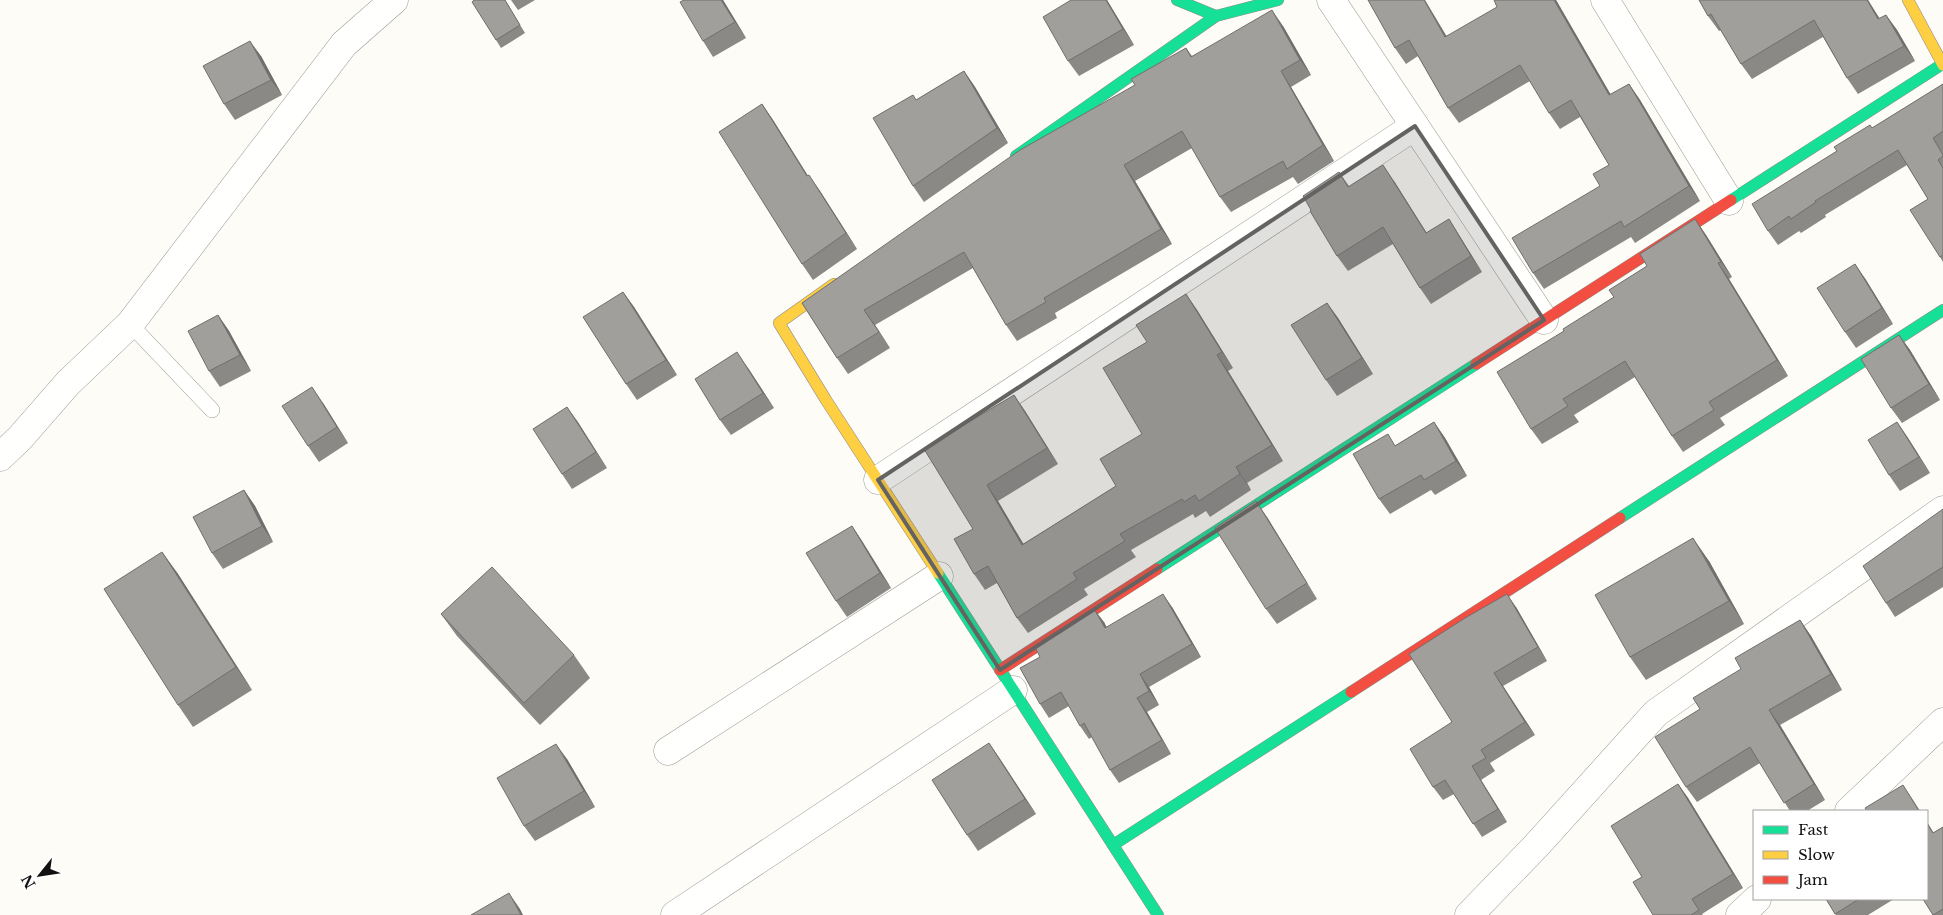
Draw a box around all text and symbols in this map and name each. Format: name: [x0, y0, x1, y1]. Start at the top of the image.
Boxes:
legend: [1753, 810, 1928, 900]
text: Fast: [1798, 820, 1829, 839]
text: Slow: [1798, 845, 1835, 864]
north arrow: [15, 850, 65, 900]
text: Jam: [1796, 870, 1828, 889]
text: N: [18, 871, 40, 892]

